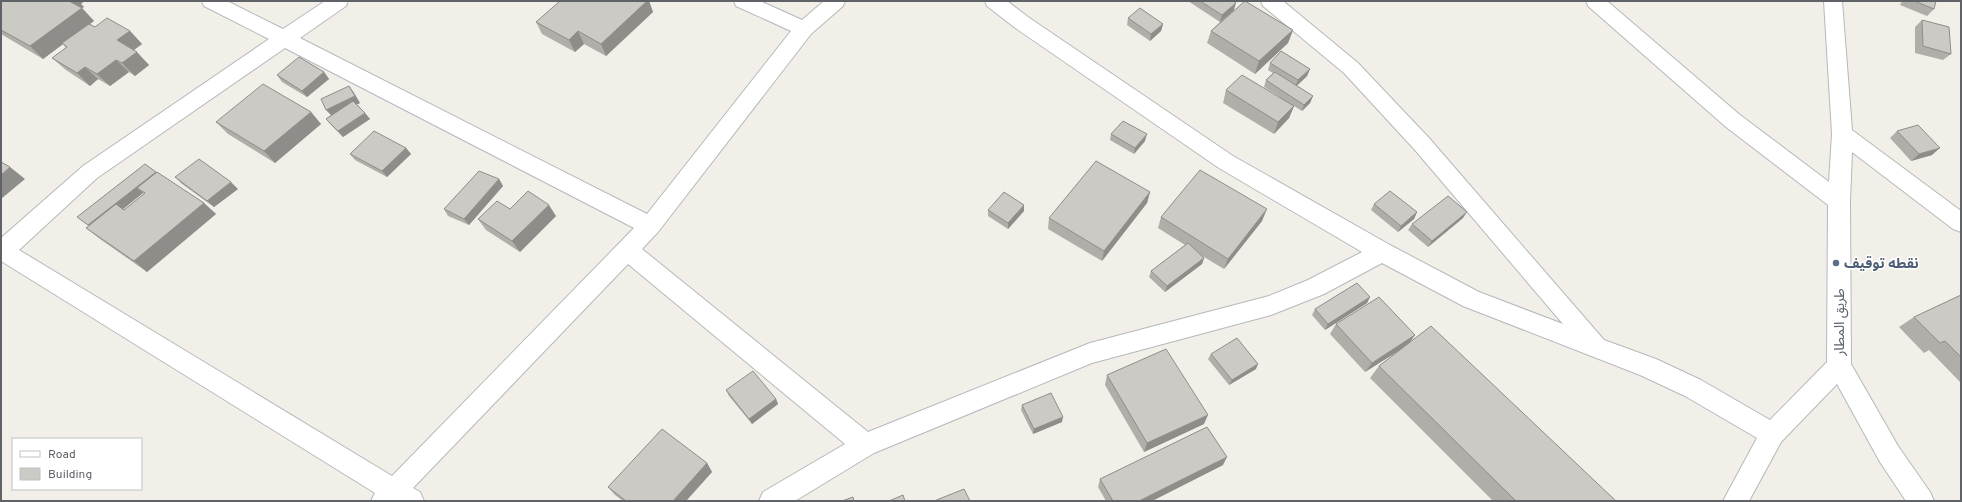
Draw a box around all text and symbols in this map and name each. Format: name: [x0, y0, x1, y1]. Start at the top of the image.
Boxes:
place label: نقطه توقيف: [1844, 256, 1919, 273]
marker: نقطه توقيف: [1831, 258, 1841, 268]
street label: طريق المطار: [1832, 288, 1849, 357]
legend: [12, 438, 142, 490]
text: Road: [48, 447, 76, 463]
text: Building: [48, 467, 92, 483]

